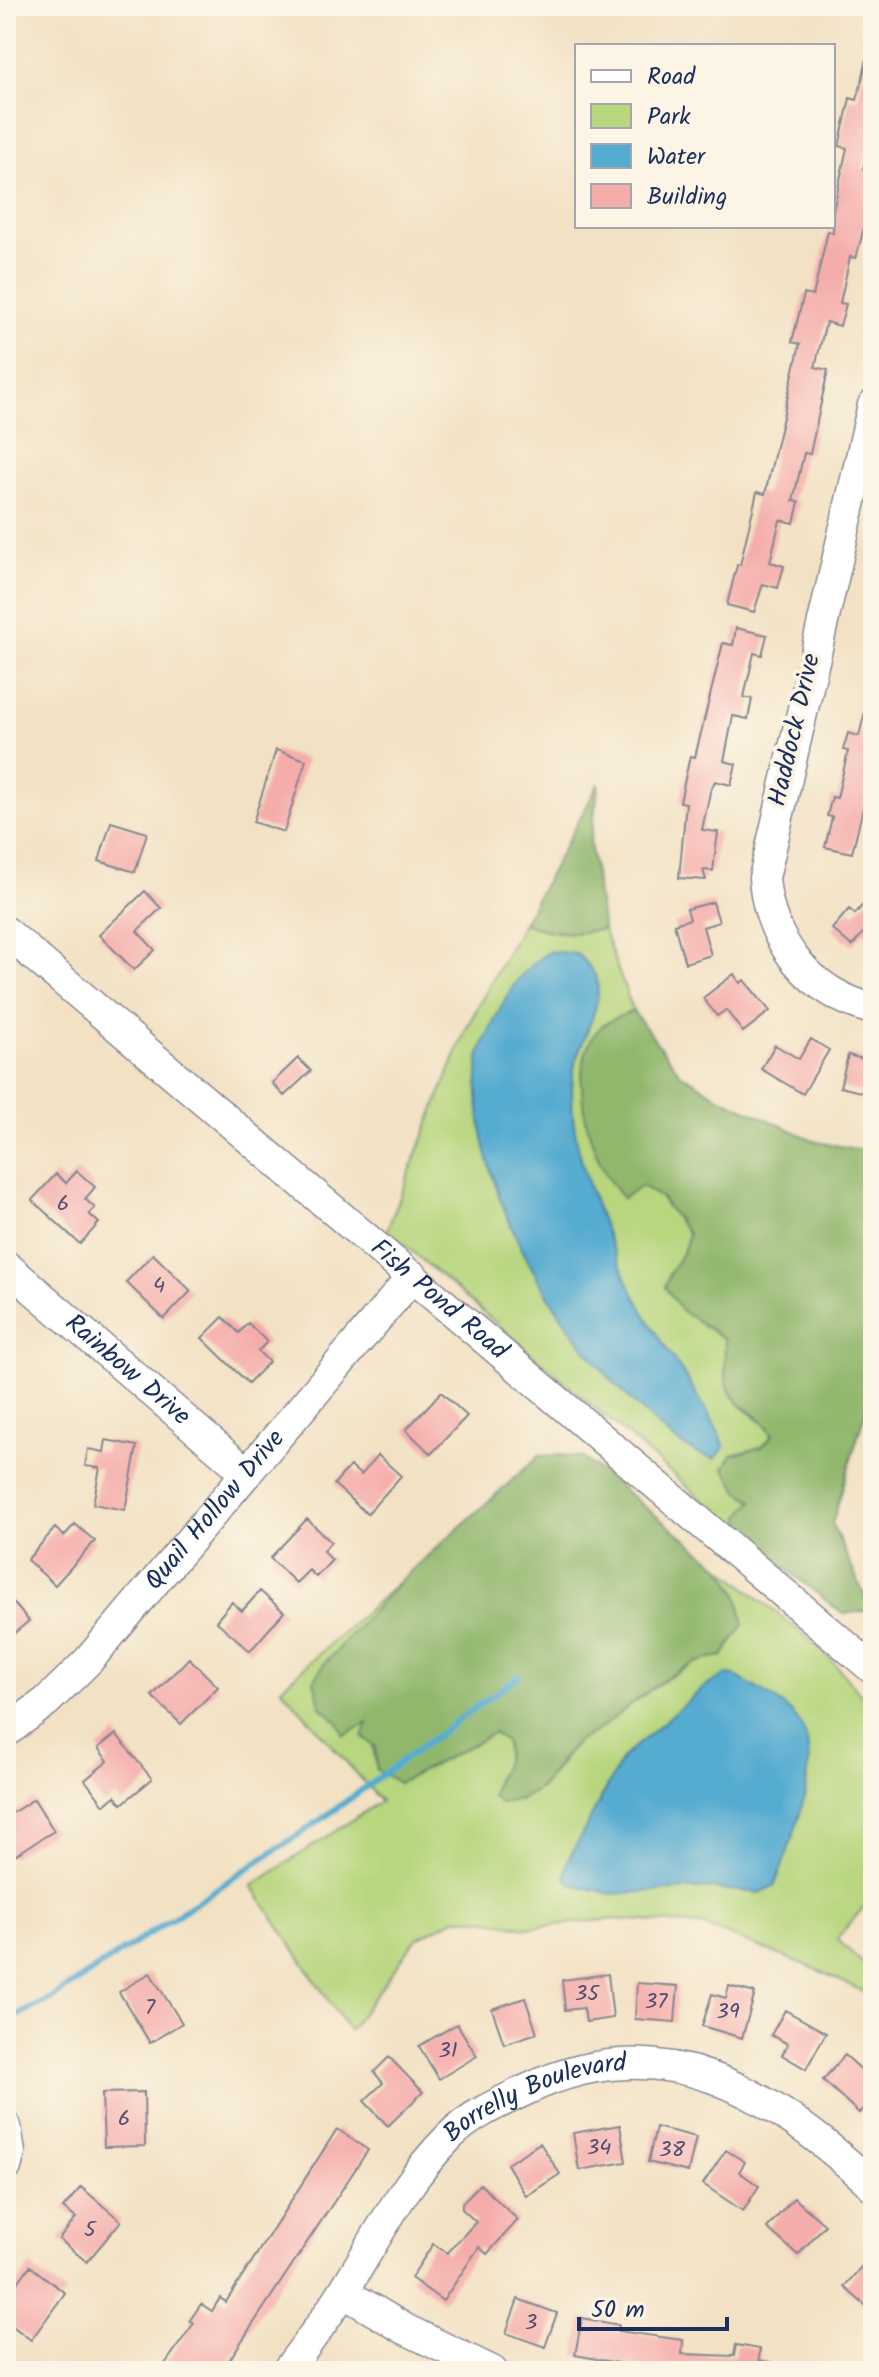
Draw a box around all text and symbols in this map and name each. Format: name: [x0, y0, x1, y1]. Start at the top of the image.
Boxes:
legend: [575, 44, 835, 228]
text: Road: [647, 58, 696, 97]
text: Park: [647, 98, 691, 137]
text: Water: [647, 138, 707, 177]
text: Building: [647, 178, 727, 217]
street label: Haddock Drive: [757, 649, 833, 811]
house number: 6: [57, 1187, 69, 1222]
street label: Fish Pond Road: [360, 1229, 518, 1372]
house number: 4: [153, 1269, 165, 1304]
street label: Rainbow Drive: [55, 1304, 200, 1437]
street label: Quail Hollow Drive: [135, 1420, 296, 1600]
house number: 35: [575, 1977, 600, 2012]
house number: 37: [645, 1985, 668, 2020]
house number: 7: [145, 1991, 156, 2026]
house number: 39: [716, 1995, 740, 2030]
house number: 31: [438, 2034, 458, 2069]
street label: Borrelly Boulevard: [434, 2042, 629, 2153]
house number: 6: [118, 2102, 130, 2137]
house number: 34: [587, 2131, 611, 2166]
house number: 38: [659, 2133, 686, 2168]
house number: 5: [84, 2213, 97, 2248]
scale bar: [579, 2281, 727, 2331]
text: 50 m: [591, 2291, 645, 2330]
house number: 3: [525, 2306, 537, 2341]

